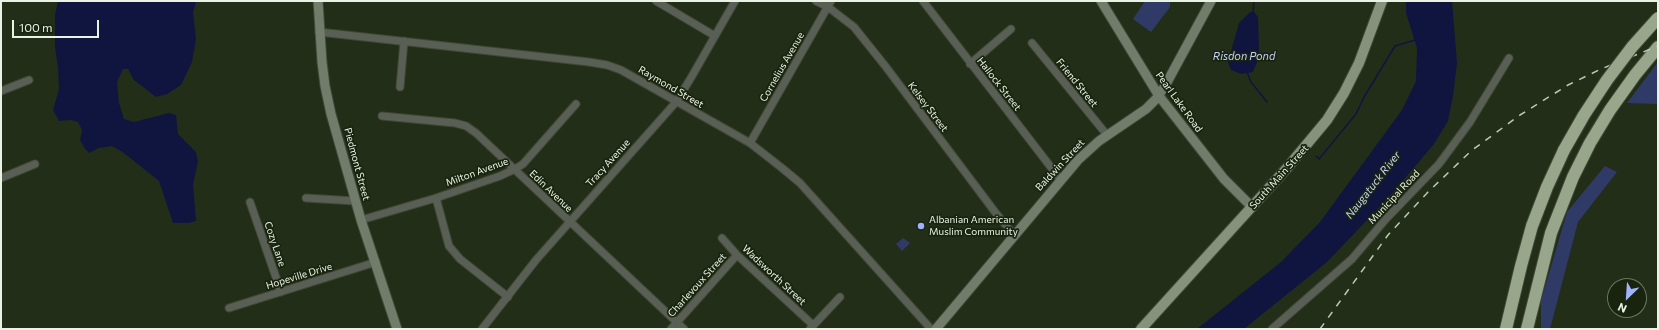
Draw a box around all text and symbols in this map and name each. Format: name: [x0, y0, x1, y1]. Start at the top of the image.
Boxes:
scale bar: [14, 12, 101, 38]
text: 100 m: [19, 20, 53, 34]
street label: Cornelius Avenue: [757, 30, 807, 104]
water label: Risdon Pond: [1213, 49, 1275, 63]
street label: Hallock Street: [974, 55, 1024, 113]
street label: Friend Street: [1054, 56, 1100, 110]
street label: Raymond Street: [636, 63, 706, 111]
street label: Pearl Lake Road: [1153, 69, 1205, 135]
street label: Kelsey Street: [905, 80, 951, 134]
street label: Piedmont Street: [342, 126, 372, 202]
street label: Tracy Avenue: [583, 137, 633, 189]
street label: Baldwin Street: [1033, 137, 1087, 193]
street label: South Main Street: [1247, 142, 1311, 212]
water label: Naugatuck River: [1343, 149, 1403, 221]
street label: Milton Avenue: [444, 155, 510, 189]
street label: Edin Avenue: [527, 167, 575, 215]
street label: Municipal Road: [1366, 167, 1422, 227]
place label: Albanian American Muslim Community: [929, 214, 1018, 238]
street label: Cozy Lane: [262, 220, 288, 268]
marker: Albanian American Muslim Community: [916, 221, 926, 231]
street label: Wadsworth Street: [740, 242, 808, 308]
street label: Charlevoux Street: [665, 251, 729, 319]
street label: Hopeville Drive: [264, 260, 334, 292]
north arrow: [1607, 278, 1647, 318]
text: N: [1616, 301, 1629, 316]

